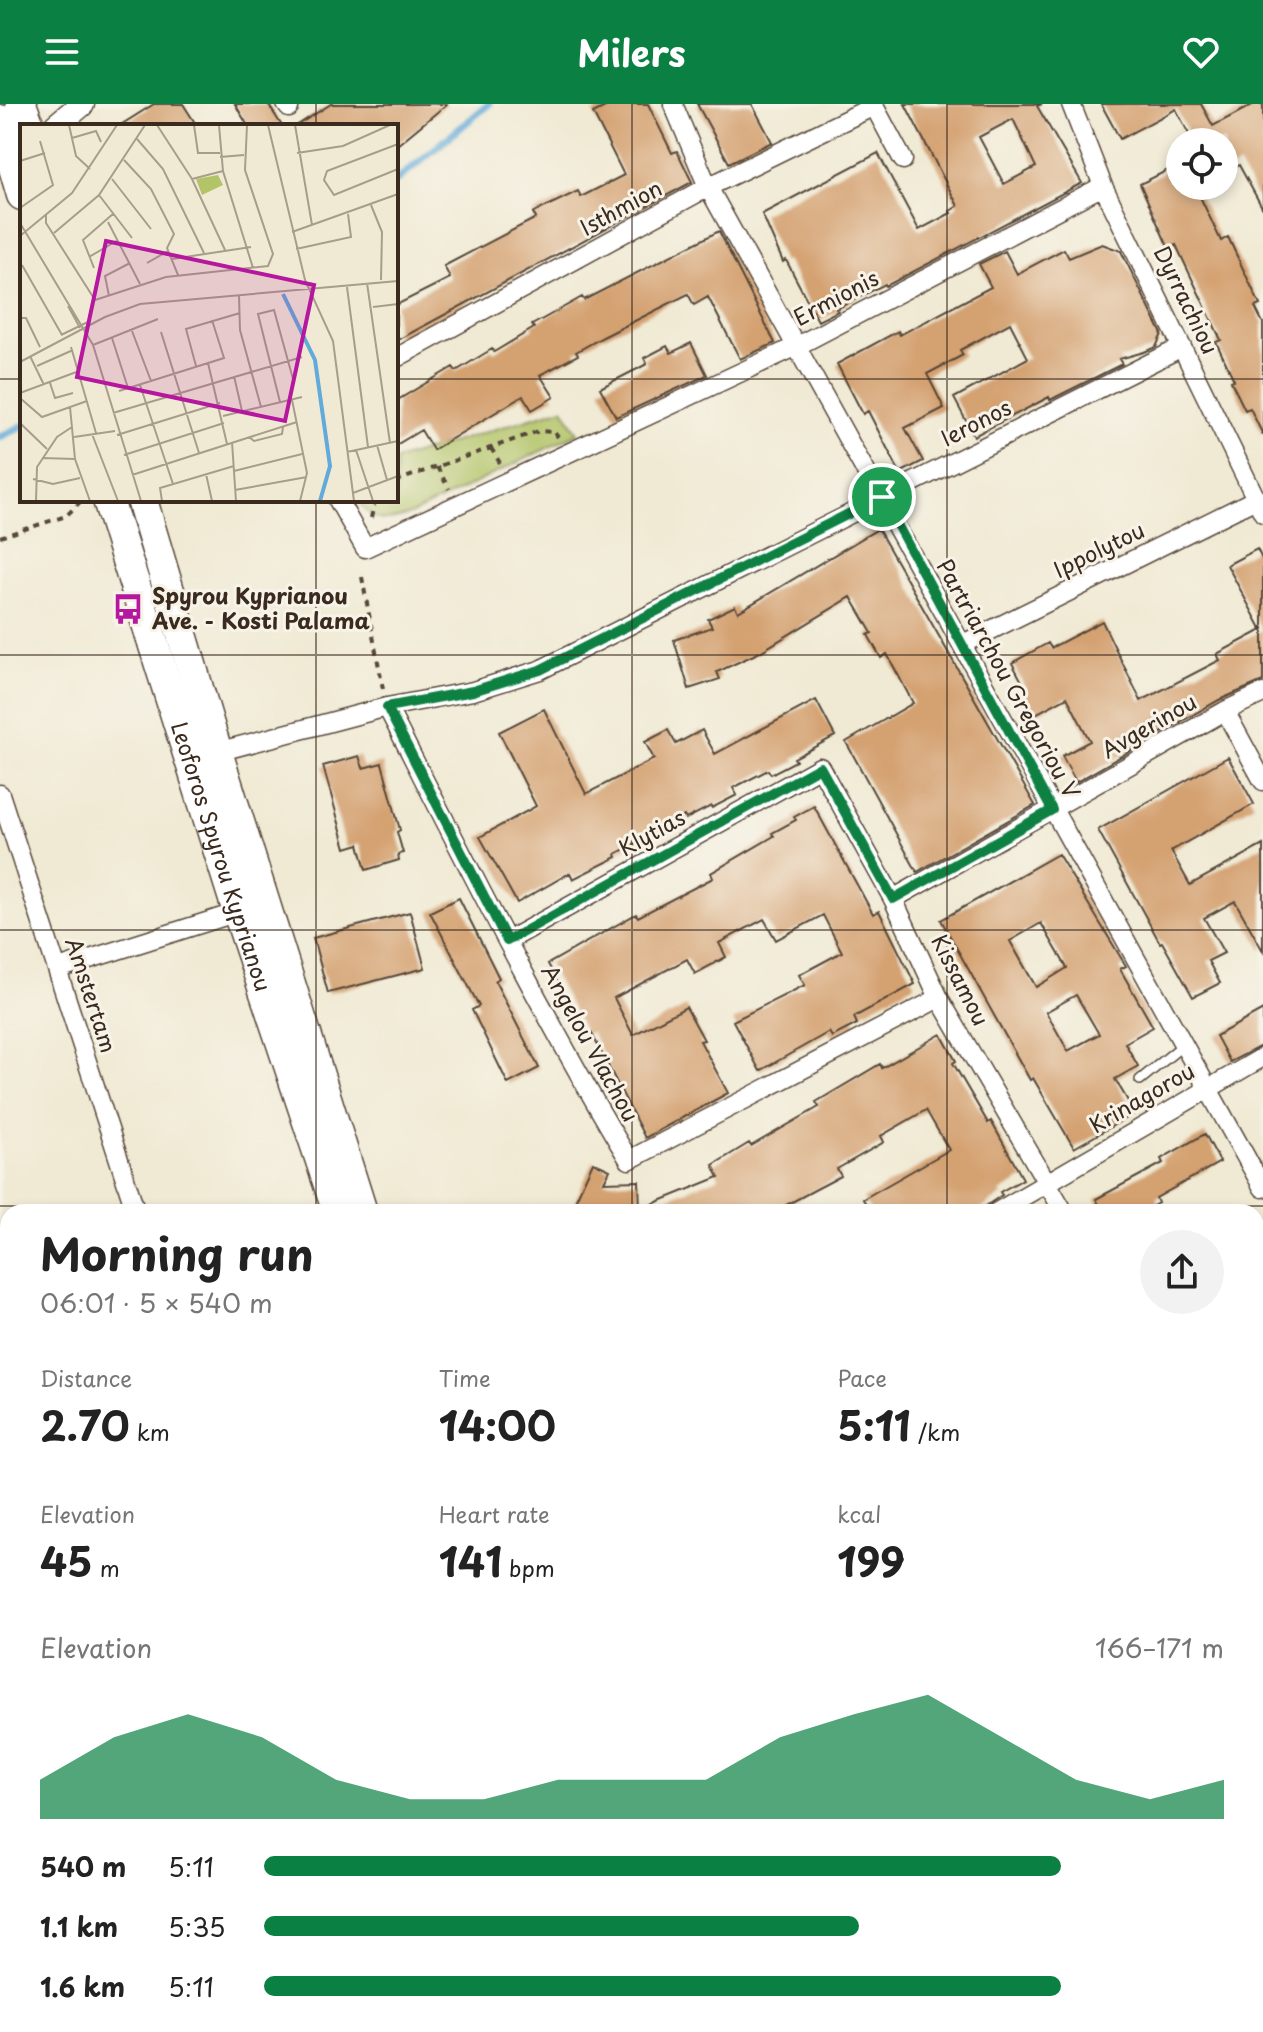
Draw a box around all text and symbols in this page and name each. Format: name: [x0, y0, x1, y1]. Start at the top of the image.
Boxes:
text: Milers: [577, 25, 686, 79]
icon: menu: [40, 30, 84, 74]
icon: heart: [1179, 30, 1223, 74]
inset map: [20, 124, 398, 502]
map controls: [1166, 128, 1238, 200]
button: locate: [1166, 128, 1238, 200]
street label: Isthmion: [573, 171, 668, 243]
street label: Dyrrachiou: [1147, 239, 1228, 359]
street label: Ermionis: [787, 260, 884, 333]
street label: Ieronos: [934, 390, 1016, 454]
pin: [848, 463, 916, 531]
icon: arrive: [860, 475, 904, 519]
street label: Ippolytou: [1047, 512, 1150, 585]
street label: Partriarchou Gregoriou V: [929, 552, 1089, 804]
place label: Spyrou Kyprianou Ave. - Kosti Palama: [151, 578, 370, 636]
bus stop icon: Spyrou Kyprianou Ave. - Kosti Palama: [111, 592, 145, 626]
street label: Avgerinou: [1094, 684, 1202, 765]
street label: Leoforos Spyrou Kyprianou: [164, 717, 281, 995]
street label: Klytias: [612, 800, 691, 863]
street label: Kissamou: [924, 928, 998, 1031]
street label: Amstertam: [58, 933, 127, 1056]
street label: Angelou Vlachou: [534, 958, 648, 1127]
street label: Krinagorou: [1083, 1053, 1200, 1140]
text: Morning run: [40, 1220, 314, 1286]
button: share: [1140, 1230, 1224, 1314]
text: 06:01 · 5 × 540 m: [40, 1283, 273, 1322]
text: Distance: [40, 1361, 132, 1394]
text: Time: [439, 1361, 491, 1394]
text: Pace: [837, 1361, 887, 1394]
text: 2.70: [40, 1394, 130, 1455]
text: 14:00: [439, 1394, 556, 1455]
text: 5:11: [837, 1394, 911, 1455]
text: km: [130, 1415, 170, 1448]
text: /km: [911, 1415, 960, 1448]
text: Elevation: [40, 1497, 135, 1530]
text: Heart rate: [439, 1497, 550, 1530]
text: kcal: [837, 1497, 881, 1530]
text: 45: [40, 1530, 93, 1591]
text: 141: [439, 1530, 502, 1591]
text: 199: [837, 1530, 905, 1591]
text: m: [93, 1551, 120, 1584]
text: bpm: [502, 1551, 555, 1584]
text: Elevation: [40, 1628, 152, 1667]
text: 166–171 m: [1095, 1628, 1224, 1667]
text: 540 m: [40, 1847, 126, 1886]
text: 5:11: [168, 1847, 214, 1886]
text: 1.1 km: [40, 1907, 118, 1946]
text: 5:35: [168, 1907, 225, 1946]
text: 1.6 km: [40, 1967, 125, 2006]
text: 5:11: [168, 1967, 214, 2006]

